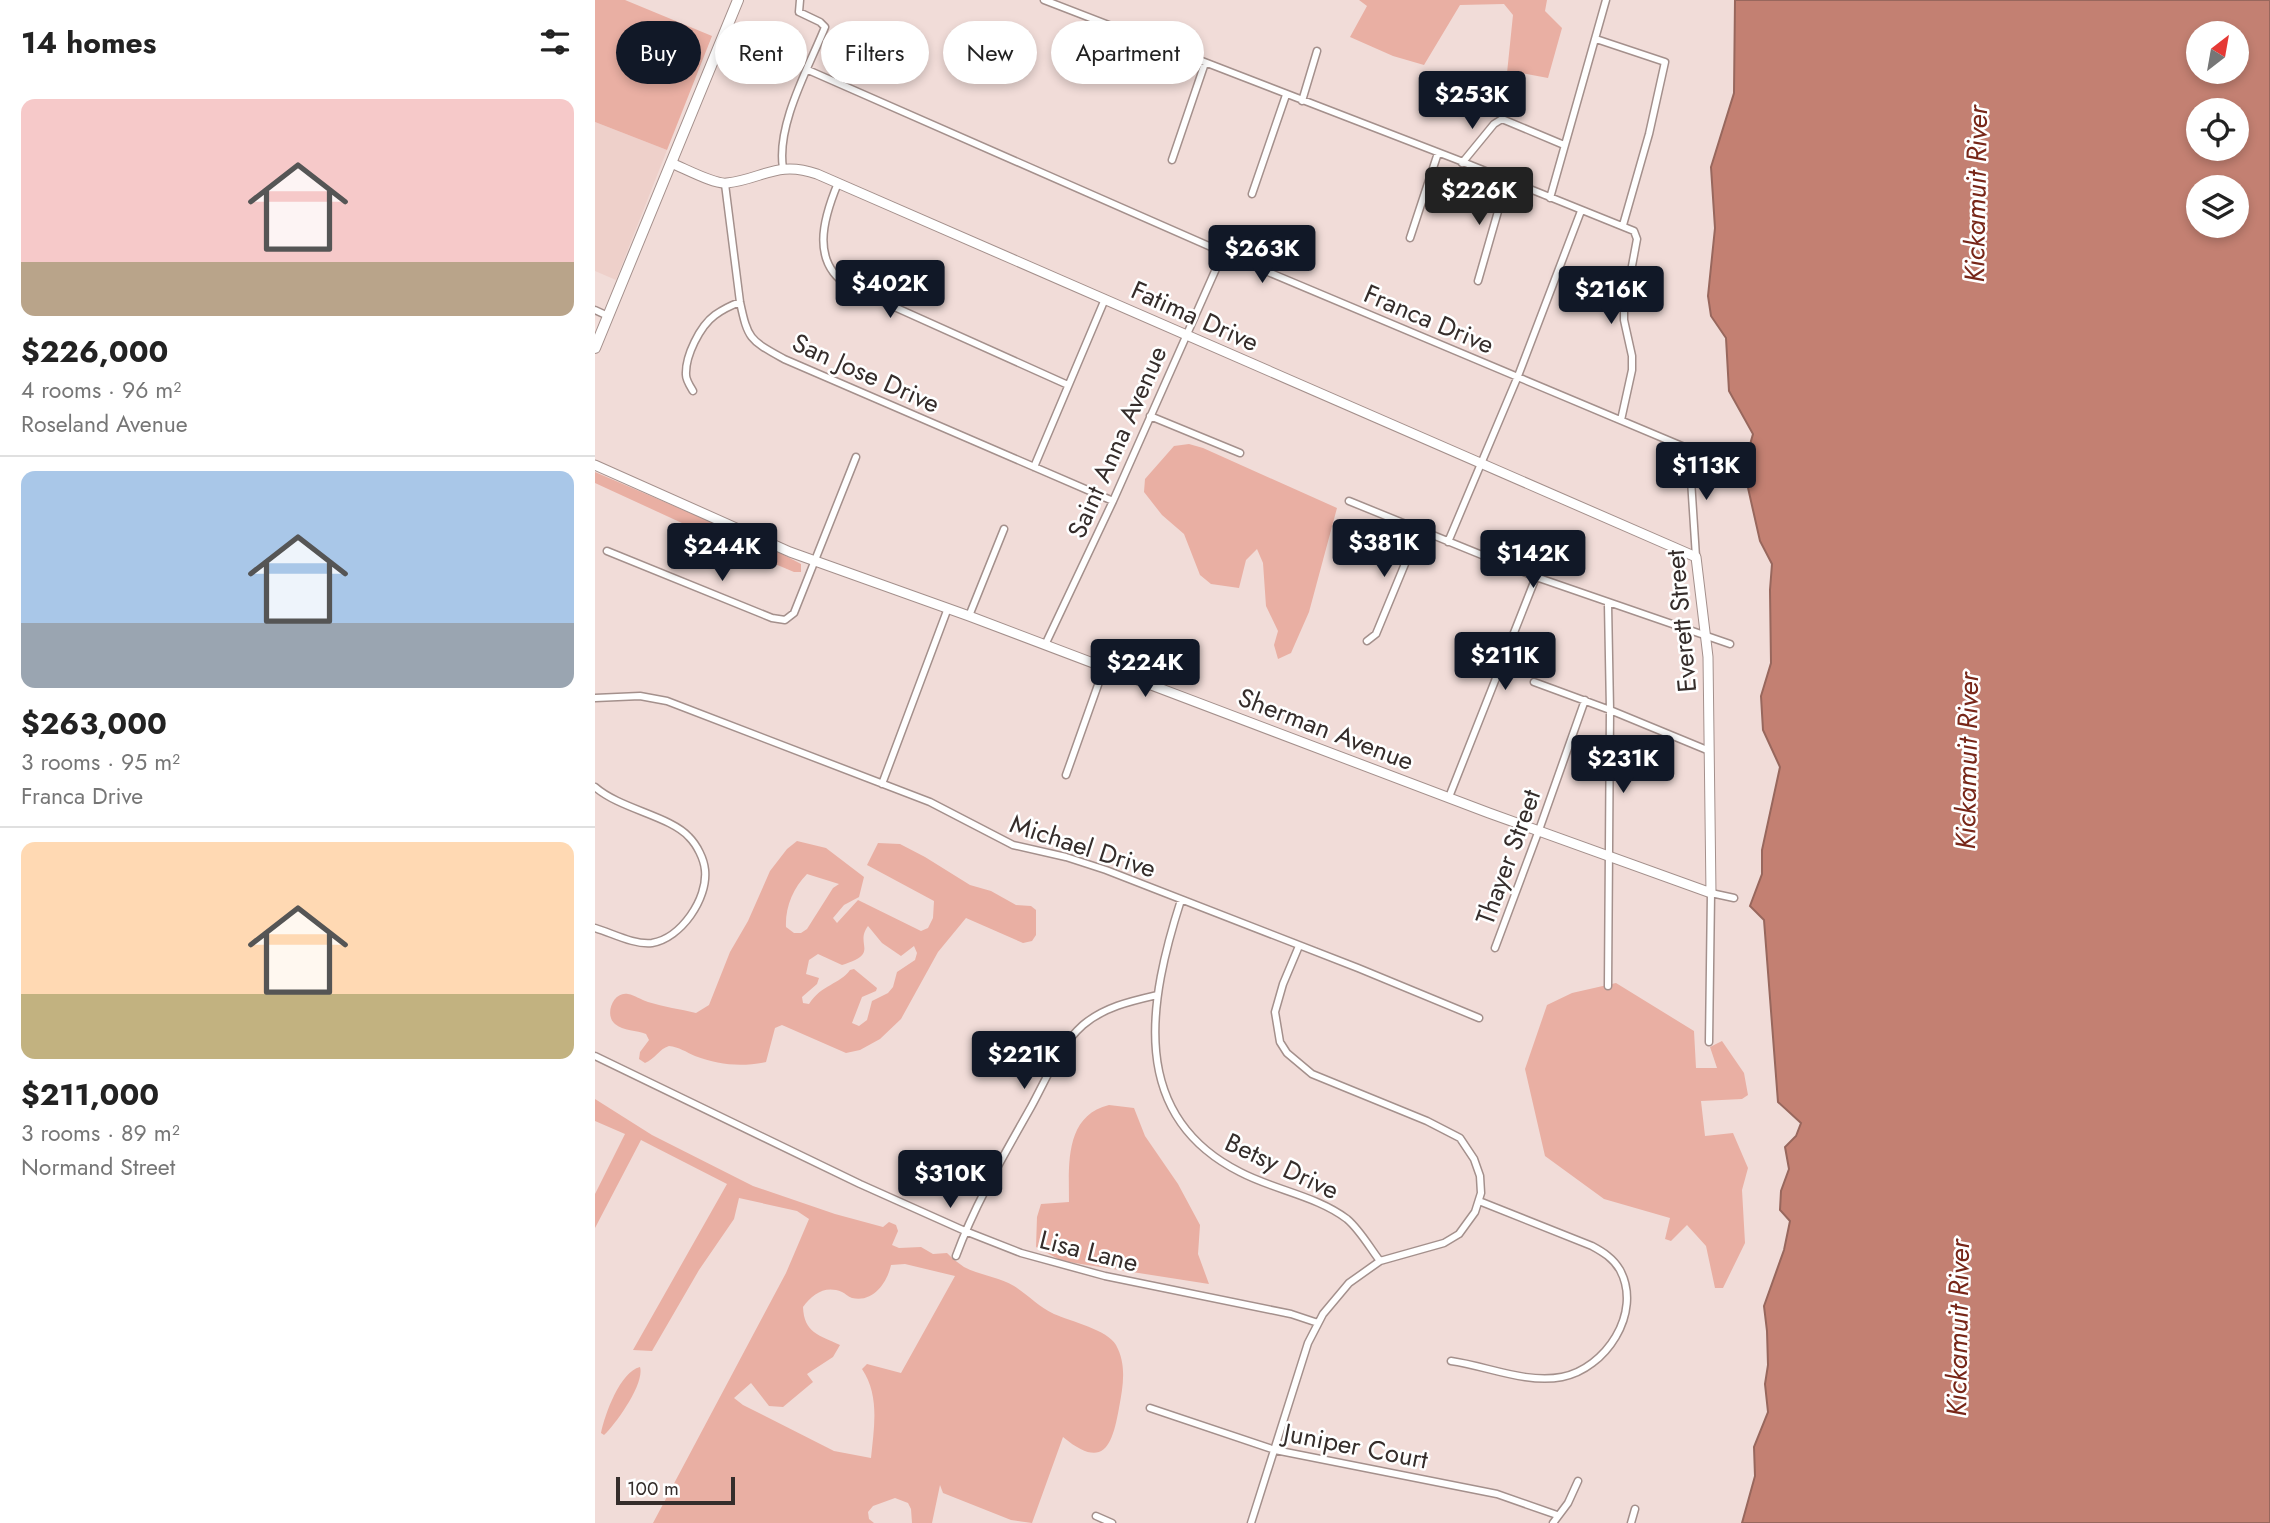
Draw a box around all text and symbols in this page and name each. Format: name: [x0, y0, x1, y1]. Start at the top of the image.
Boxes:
text: 14 homes: [21, 21, 156, 64]
chip: Buy: [616, 21, 701, 84]
chip: Rent: [715, 21, 807, 84]
chip: Filters: [821, 21, 929, 84]
chip: New: [943, 21, 1037, 84]
chip: Apartment: [1051, 21, 1204, 84]
north arrow: [2186, 21, 2249, 84]
map controls: [2186, 21, 2249, 238]
icon: filters: [536, 23, 574, 61]
pin: $253K: [1423, 72, 1521, 131]
text: $253K: [1435, 77, 1509, 111]
button: locate: [2186, 98, 2249, 161]
water label: Kickamuit River: [1954, 103, 1998, 283]
icon: home: [235, 144, 361, 270]
pin: $226K: [1430, 168, 1528, 227]
text: $226K: [1441, 173, 1517, 207]
button: layers: [2186, 175, 2249, 238]
pin: $263K: [1213, 226, 1311, 285]
text: $263K: [1224, 231, 1300, 265]
pin: $402K: [841, 260, 939, 320]
text: $402K: [852, 266, 928, 300]
pin: $216K: [1562, 266, 1660, 326]
street label: Fatima Drive: [1125, 271, 1265, 361]
text: $216K: [1575, 272, 1647, 306]
street label: Franca Drive: [1358, 275, 1500, 363]
street label: San Jose Drive: [786, 323, 946, 423]
text: $226,000: [21, 330, 168, 373]
street label: Saint Anna Avenue: [1058, 340, 1176, 544]
text: 4 rooms · 96 m²: [21, 373, 181, 407]
text: Roseland Avenue: [21, 407, 188, 441]
pin: $113K: [1657, 442, 1755, 502]
text: $113K: [1672, 448, 1740, 482]
icon: home: [235, 516, 361, 642]
pin: $381K: [1335, 520, 1433, 579]
pin: $244K: [673, 524, 771, 583]
text: $381K: [1349, 525, 1419, 559]
text: $244K: [683, 529, 761, 563]
pin: $142K: [1484, 530, 1582, 590]
text: $142K: [1496, 536, 1570, 570]
street label: Everett Street: [1656, 547, 1706, 694]
pin: $211K: [1456, 632, 1554, 692]
text: $211K: [1471, 638, 1539, 672]
pin: $224K: [1096, 640, 1194, 699]
text: $224K: [1107, 645, 1183, 679]
water label: Kickamuit River: [1945, 670, 1989, 850]
street label: Sherman Avenue: [1233, 678, 1419, 780]
text: $263,000: [21, 702, 167, 745]
pin: $231K: [1574, 736, 1672, 795]
text: $231K: [1587, 741, 1659, 775]
text: 3 rooms · 95 m²: [21, 745, 180, 779]
text: Franca Drive: [21, 779, 143, 813]
street label: Thayer Street: [1466, 783, 1550, 930]
street label: Michael Drive: [1005, 805, 1161, 887]
icon: home: [235, 887, 361, 1013]
pin: $221K: [975, 1032, 1073, 1091]
text: $221K: [988, 1037, 1060, 1071]
text: $211,000: [21, 1073, 159, 1116]
text: 3 rooms · 89 m²: [21, 1116, 180, 1150]
street label: Betsy Drive: [1219, 1123, 1345, 1209]
text: Normand Street: [21, 1150, 175, 1184]
pin: $310K: [901, 1150, 999, 1210]
text: $310K: [914, 1156, 986, 1190]
street label: Lisa Lane: [1036, 1220, 1142, 1282]
water label: Kickamuit River: [1936, 1237, 1980, 1417]
street label: Juniper Court: [1278, 1413, 1432, 1479]
scale bar: [616, 1474, 735, 1506]
text: 100 m: [627, 1475, 679, 1502]

